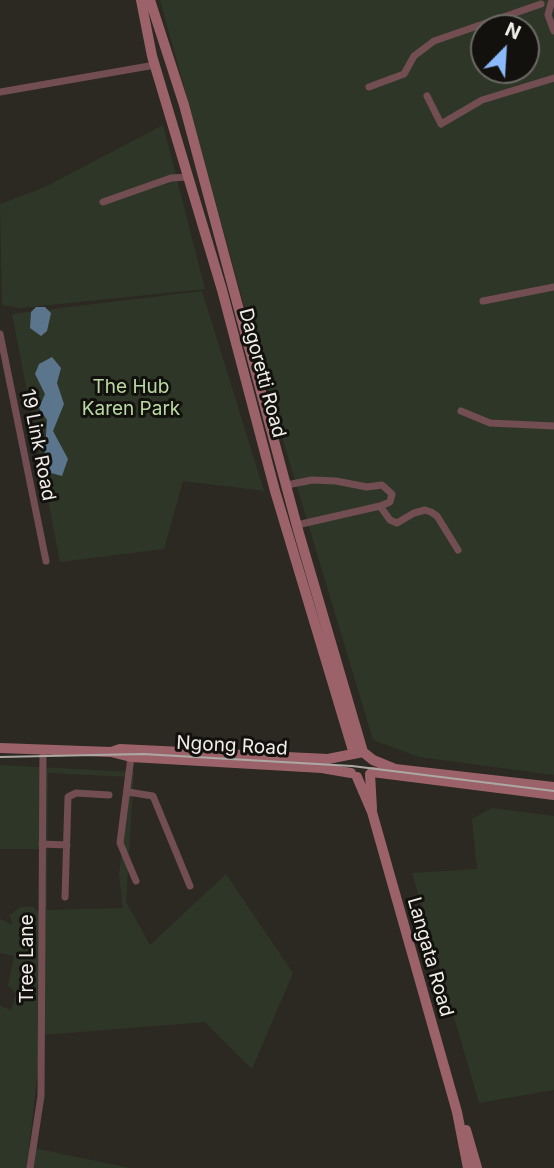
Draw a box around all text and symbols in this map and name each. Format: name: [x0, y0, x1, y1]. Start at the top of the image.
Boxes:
north arrow: [470, 14, 540, 84]
text: N: [502, 18, 524, 45]
street label: Dagoretti Road: [234, 306, 290, 440]
park label: The Hub Karen Park: [82, 376, 180, 420]
street label: 19 Link Road: [16, 387, 60, 503]
street label: Ngong Road: [176, 732, 288, 760]
street label: Langata Road: [402, 895, 458, 1019]
street label: Tree Lane: [16, 914, 38, 1004]

